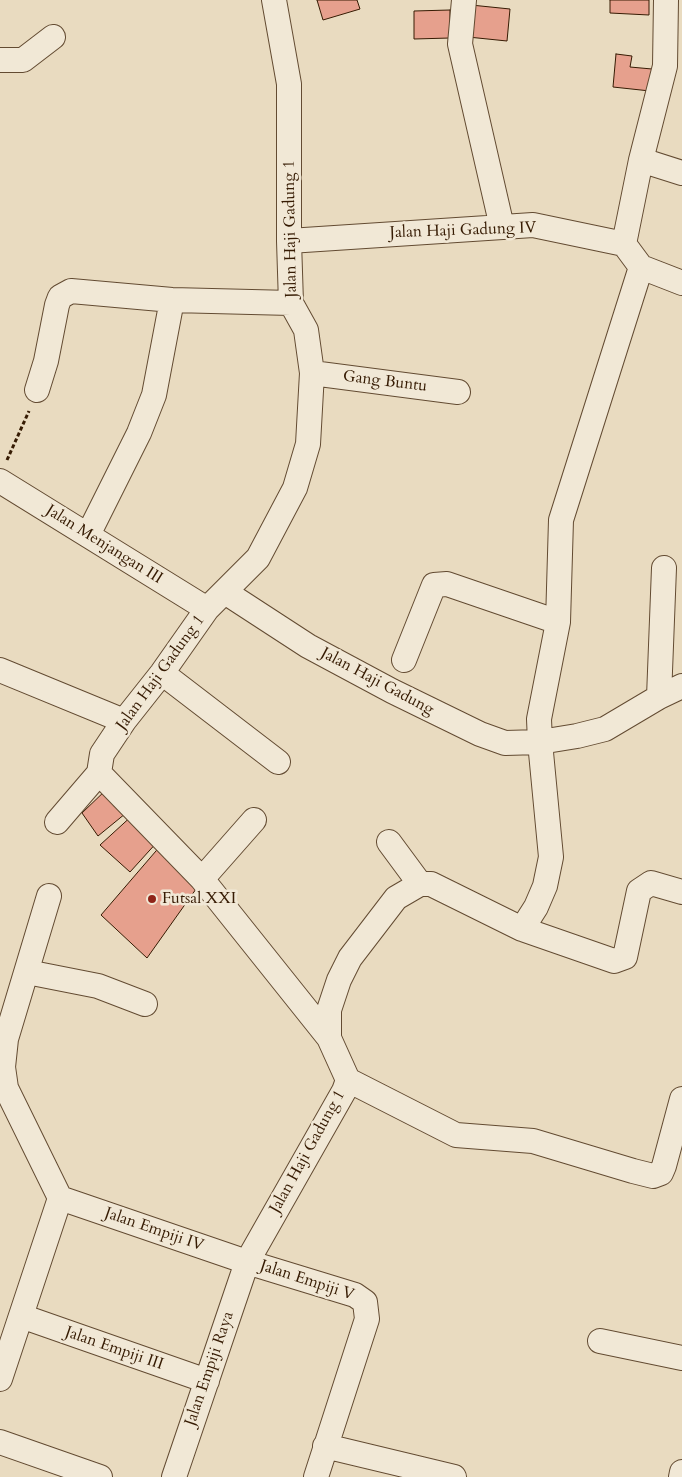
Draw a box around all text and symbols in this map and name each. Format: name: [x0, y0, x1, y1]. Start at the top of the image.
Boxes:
street label: Jalan Haji Gadung 1: [280, 160, 302, 298]
street label: Jalan Haji Gadung IV: [389, 219, 537, 243]
street label: Gang Buntu: [342, 367, 428, 397]
street label: Jalan Menjangan III: [42, 501, 166, 589]
street label: Jalan Haji Gadung 1: [113, 612, 209, 734]
street label: Jalan Haji Gadung: [317, 644, 437, 720]
place label: Futsal XXI: [162, 889, 236, 909]
marker: Futsal XXI: [146, 893, 158, 905]
street label: Jalan Haji Gadung 1: [266, 1087, 350, 1217]
street label: Jalan Empiji IV: [102, 1204, 206, 1256]
street label: Jalan Empiji V: [257, 1257, 357, 1305]
street label: Jalan Empiji Raya: [181, 1309, 239, 1429]
street label: Jalan Empiji III: [62, 1323, 166, 1375]

